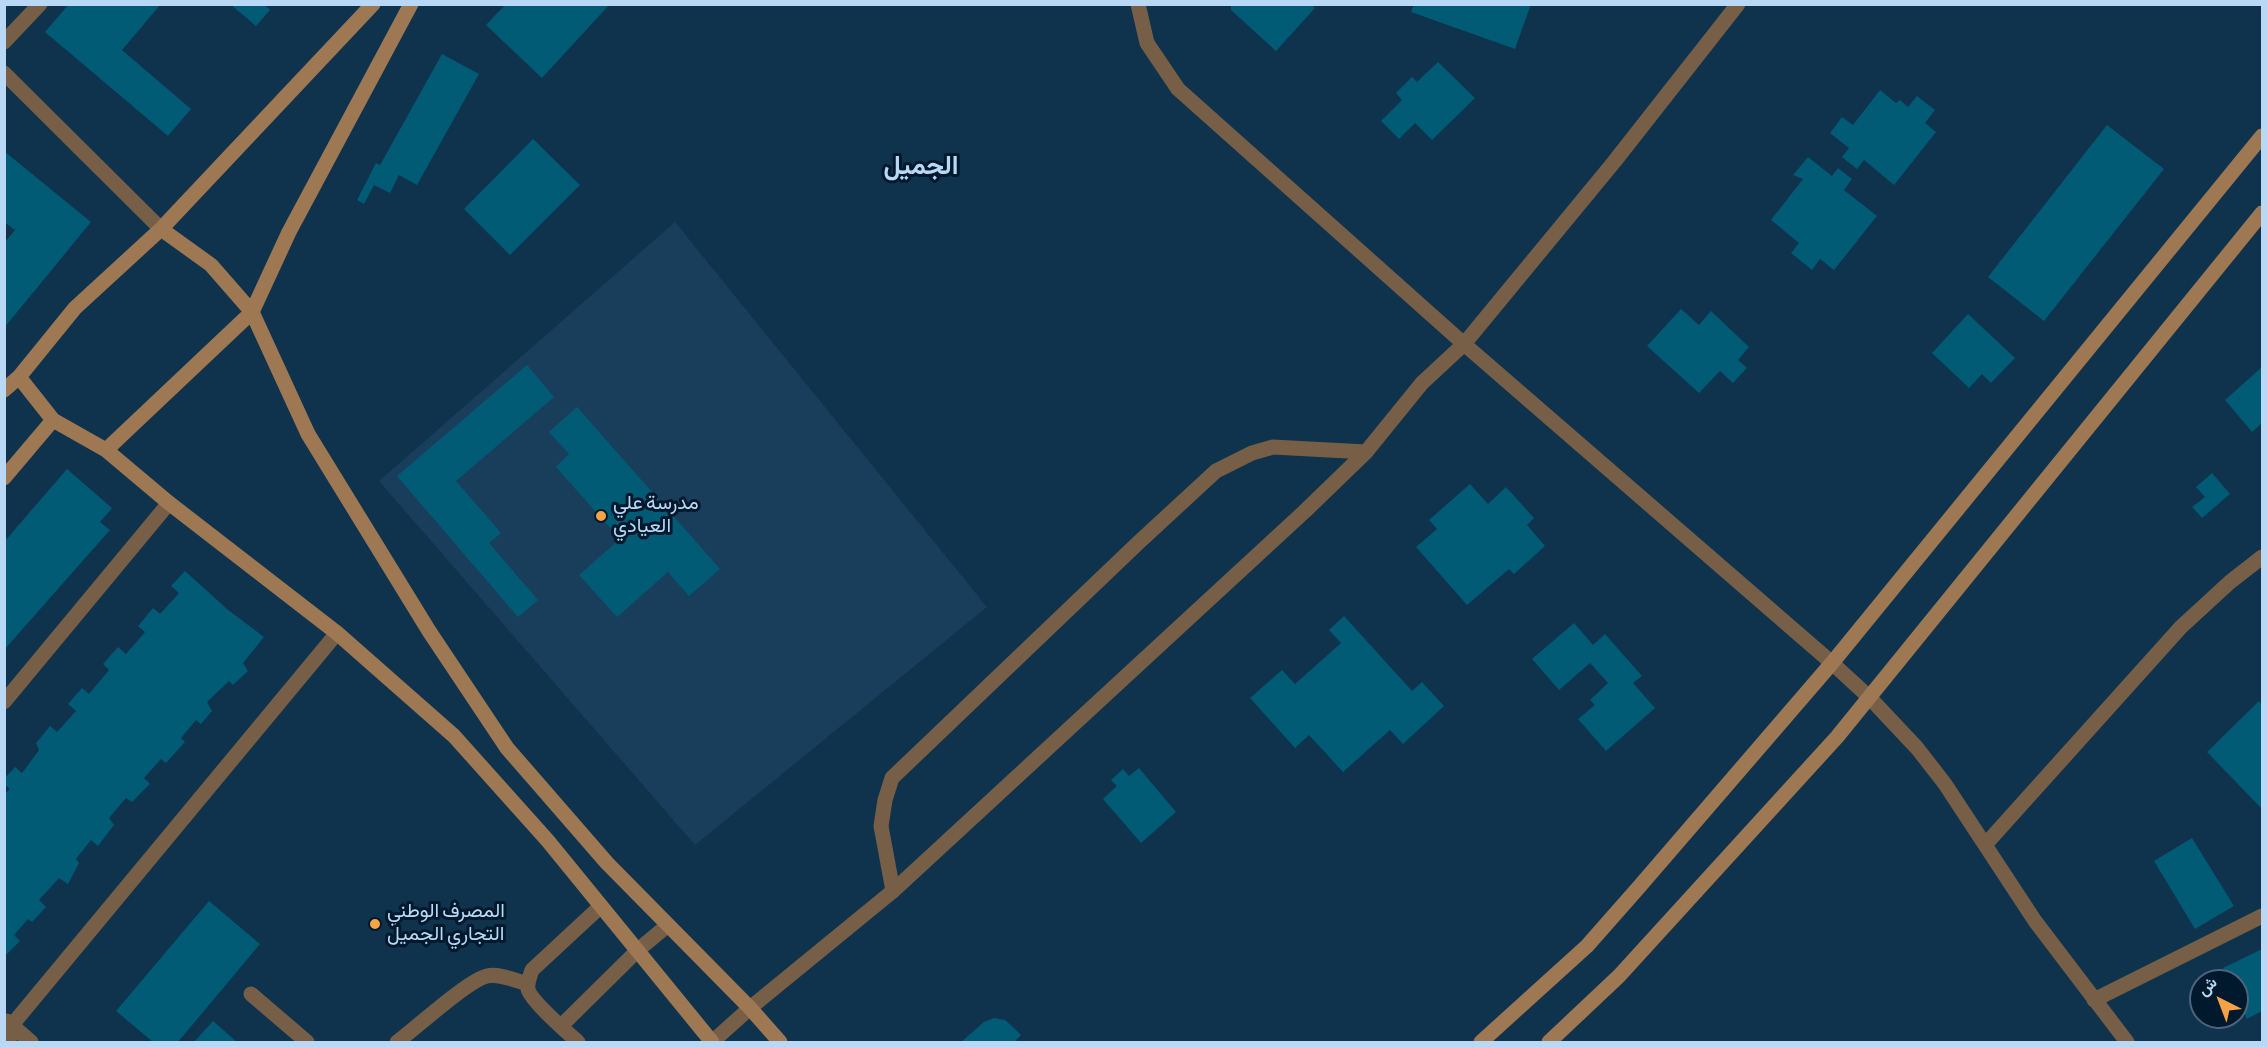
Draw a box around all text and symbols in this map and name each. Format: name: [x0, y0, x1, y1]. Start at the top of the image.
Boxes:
district label: الجميل: [883, 151, 959, 183]
place label: مدرسة علي العيادي: [613, 492, 699, 539]
marker: مدرسة علي العيادي: [594, 509, 608, 523]
place label: المصرف الوطني التجاري الجميل: [387, 900, 505, 947]
marker: المصرف الوطني التجاري الجميل: [368, 917, 382, 931]
north arrow: [2189, 969, 2249, 1029]
text: ش: [2194, 973, 2221, 1000]

